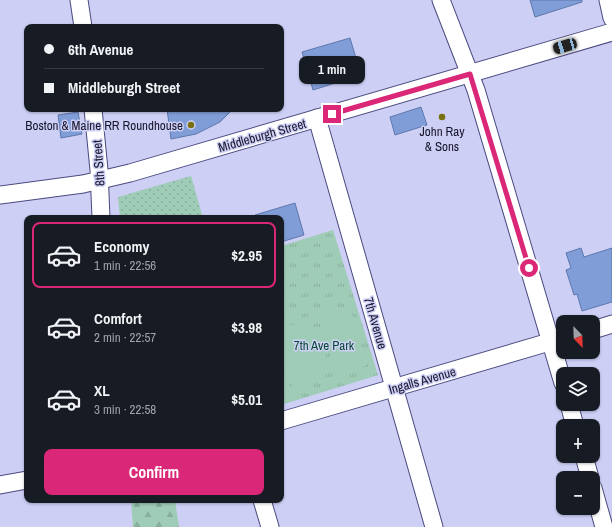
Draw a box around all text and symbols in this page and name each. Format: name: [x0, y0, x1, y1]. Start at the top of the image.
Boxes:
car: [552, 37, 578, 55]
text: 6th Avenue: [68, 39, 133, 60]
callout: 1 min: [299, 56, 365, 84]
text: 1 min: [318, 61, 346, 78]
text: Middleburgh Street: [68, 77, 180, 98]
route end: [323, 105, 341, 123]
marker: John Ray & Sons: [437, 112, 447, 122]
street label: Middleburgh Street: [216, 115, 308, 156]
place label: Boston & Maine RR Roundhouse: [25, 117, 183, 134]
marker: Boston & Maine RR Roundhouse: [186, 120, 196, 130]
place label: John Ray & Sons: [419, 123, 465, 155]
street label: 8th Street: [88, 139, 109, 187]
text: Economy: [94, 236, 149, 257]
icon: car: [46, 237, 82, 273]
text: $2.95: [231, 245, 262, 266]
text: 1 min · 22:56: [94, 257, 156, 274]
route start: [520, 259, 538, 277]
street label: 7th Avenue: [360, 295, 391, 351]
text: Comfort: [94, 308, 142, 329]
icon: car: [46, 309, 82, 345]
north arrow: [556, 315, 600, 359]
map controls: [556, 315, 600, 515]
text: $3.98: [231, 317, 262, 338]
text: 2 min · 22:57: [94, 329, 156, 346]
park label: 7th Ave Park: [294, 337, 355, 354]
street label: Ingalls Avenue: [387, 363, 458, 398]
button: layers: [556, 367, 600, 411]
text: XL: [94, 380, 110, 401]
icon: car: [46, 381, 82, 417]
text: $5.01: [231, 389, 262, 410]
text: 3 min · 22:58: [94, 401, 156, 418]
button: +: [556, 419, 600, 463]
button: Confirm: [44, 449, 264, 495]
button: −: [556, 471, 600, 515]

